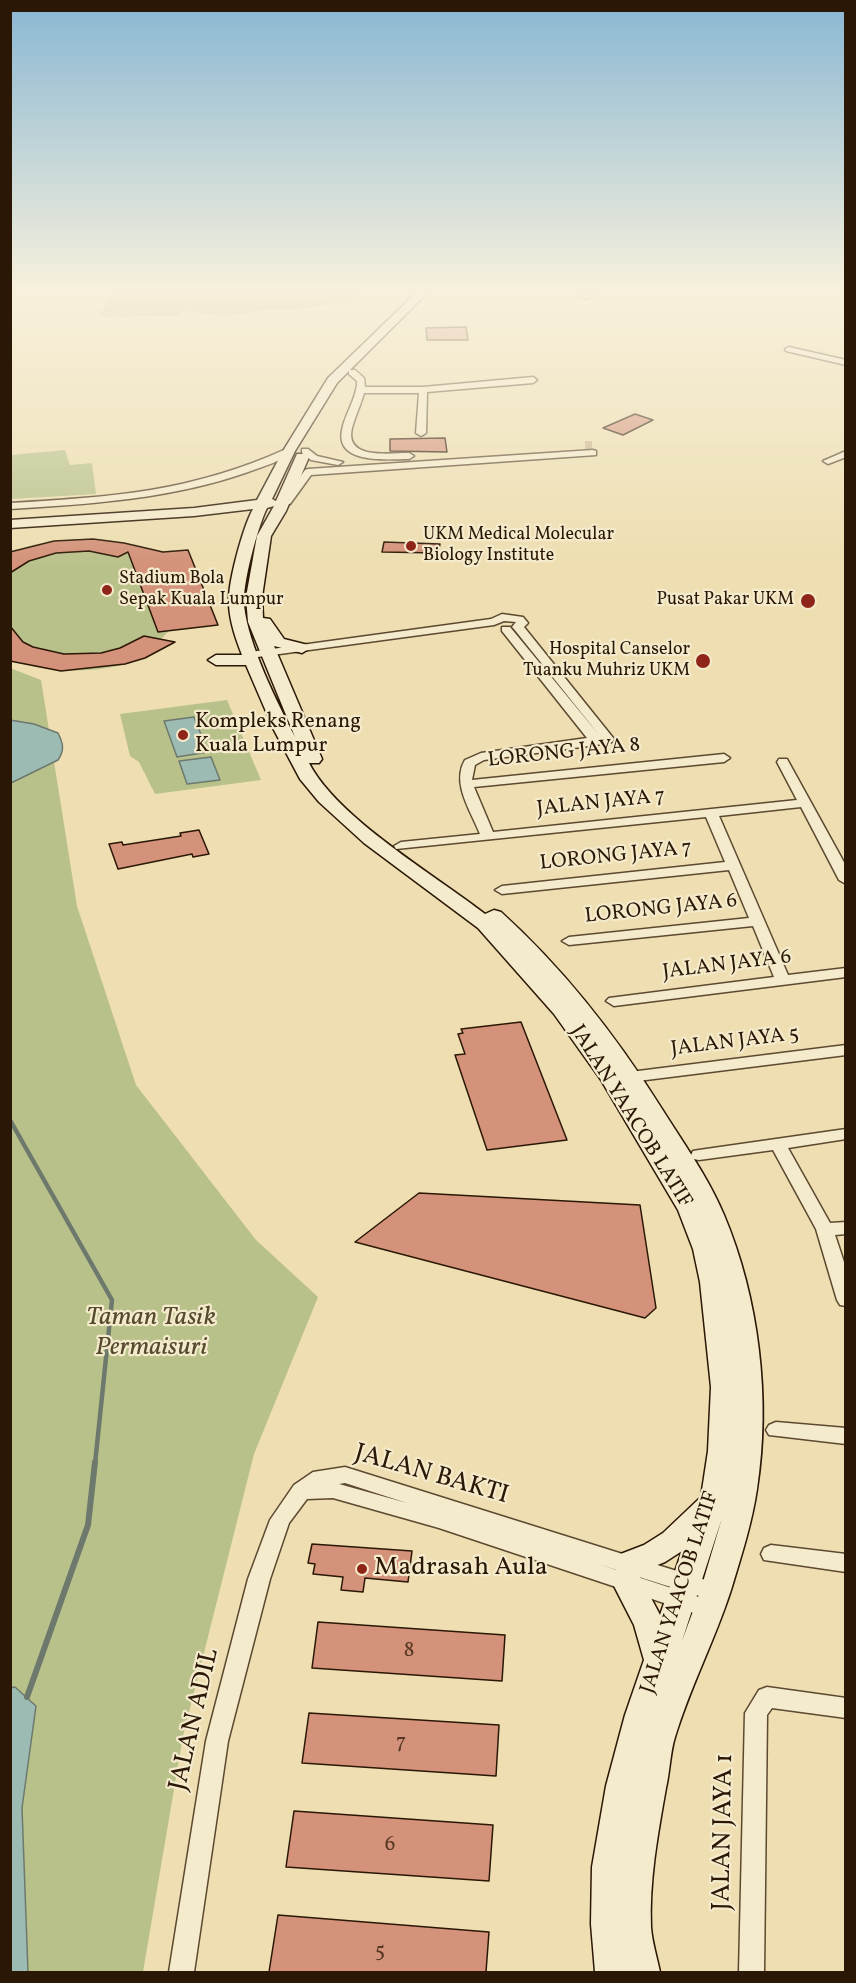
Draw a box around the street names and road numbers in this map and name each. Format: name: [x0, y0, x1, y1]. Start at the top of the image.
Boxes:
street label: LORONG JAYA 8: [486, 733, 642, 775]
street label: JALAN JAYA 7: [536, 785, 666, 823]
street label: LORONG JAYA 7: [539, 836, 693, 878]
street label: LORONG JAYA 6: [583, 889, 739, 931]
street label: JALAN JAYA 6: [661, 946, 793, 986]
street label: JALAN YAACOB LATIF: [563, 1021, 697, 1213]
street label: JALAN JAYA 5: [670, 1023, 800, 1063]
street label: JALAN BAKTI: [350, 1439, 512, 1513]
street label: JALAN YAACOB LATIF: [636, 1489, 726, 1697]
street label: JALAN ADIL: [164, 1646, 228, 1794]
street label: JALAN JAYA 1: [708, 1753, 742, 1911]

